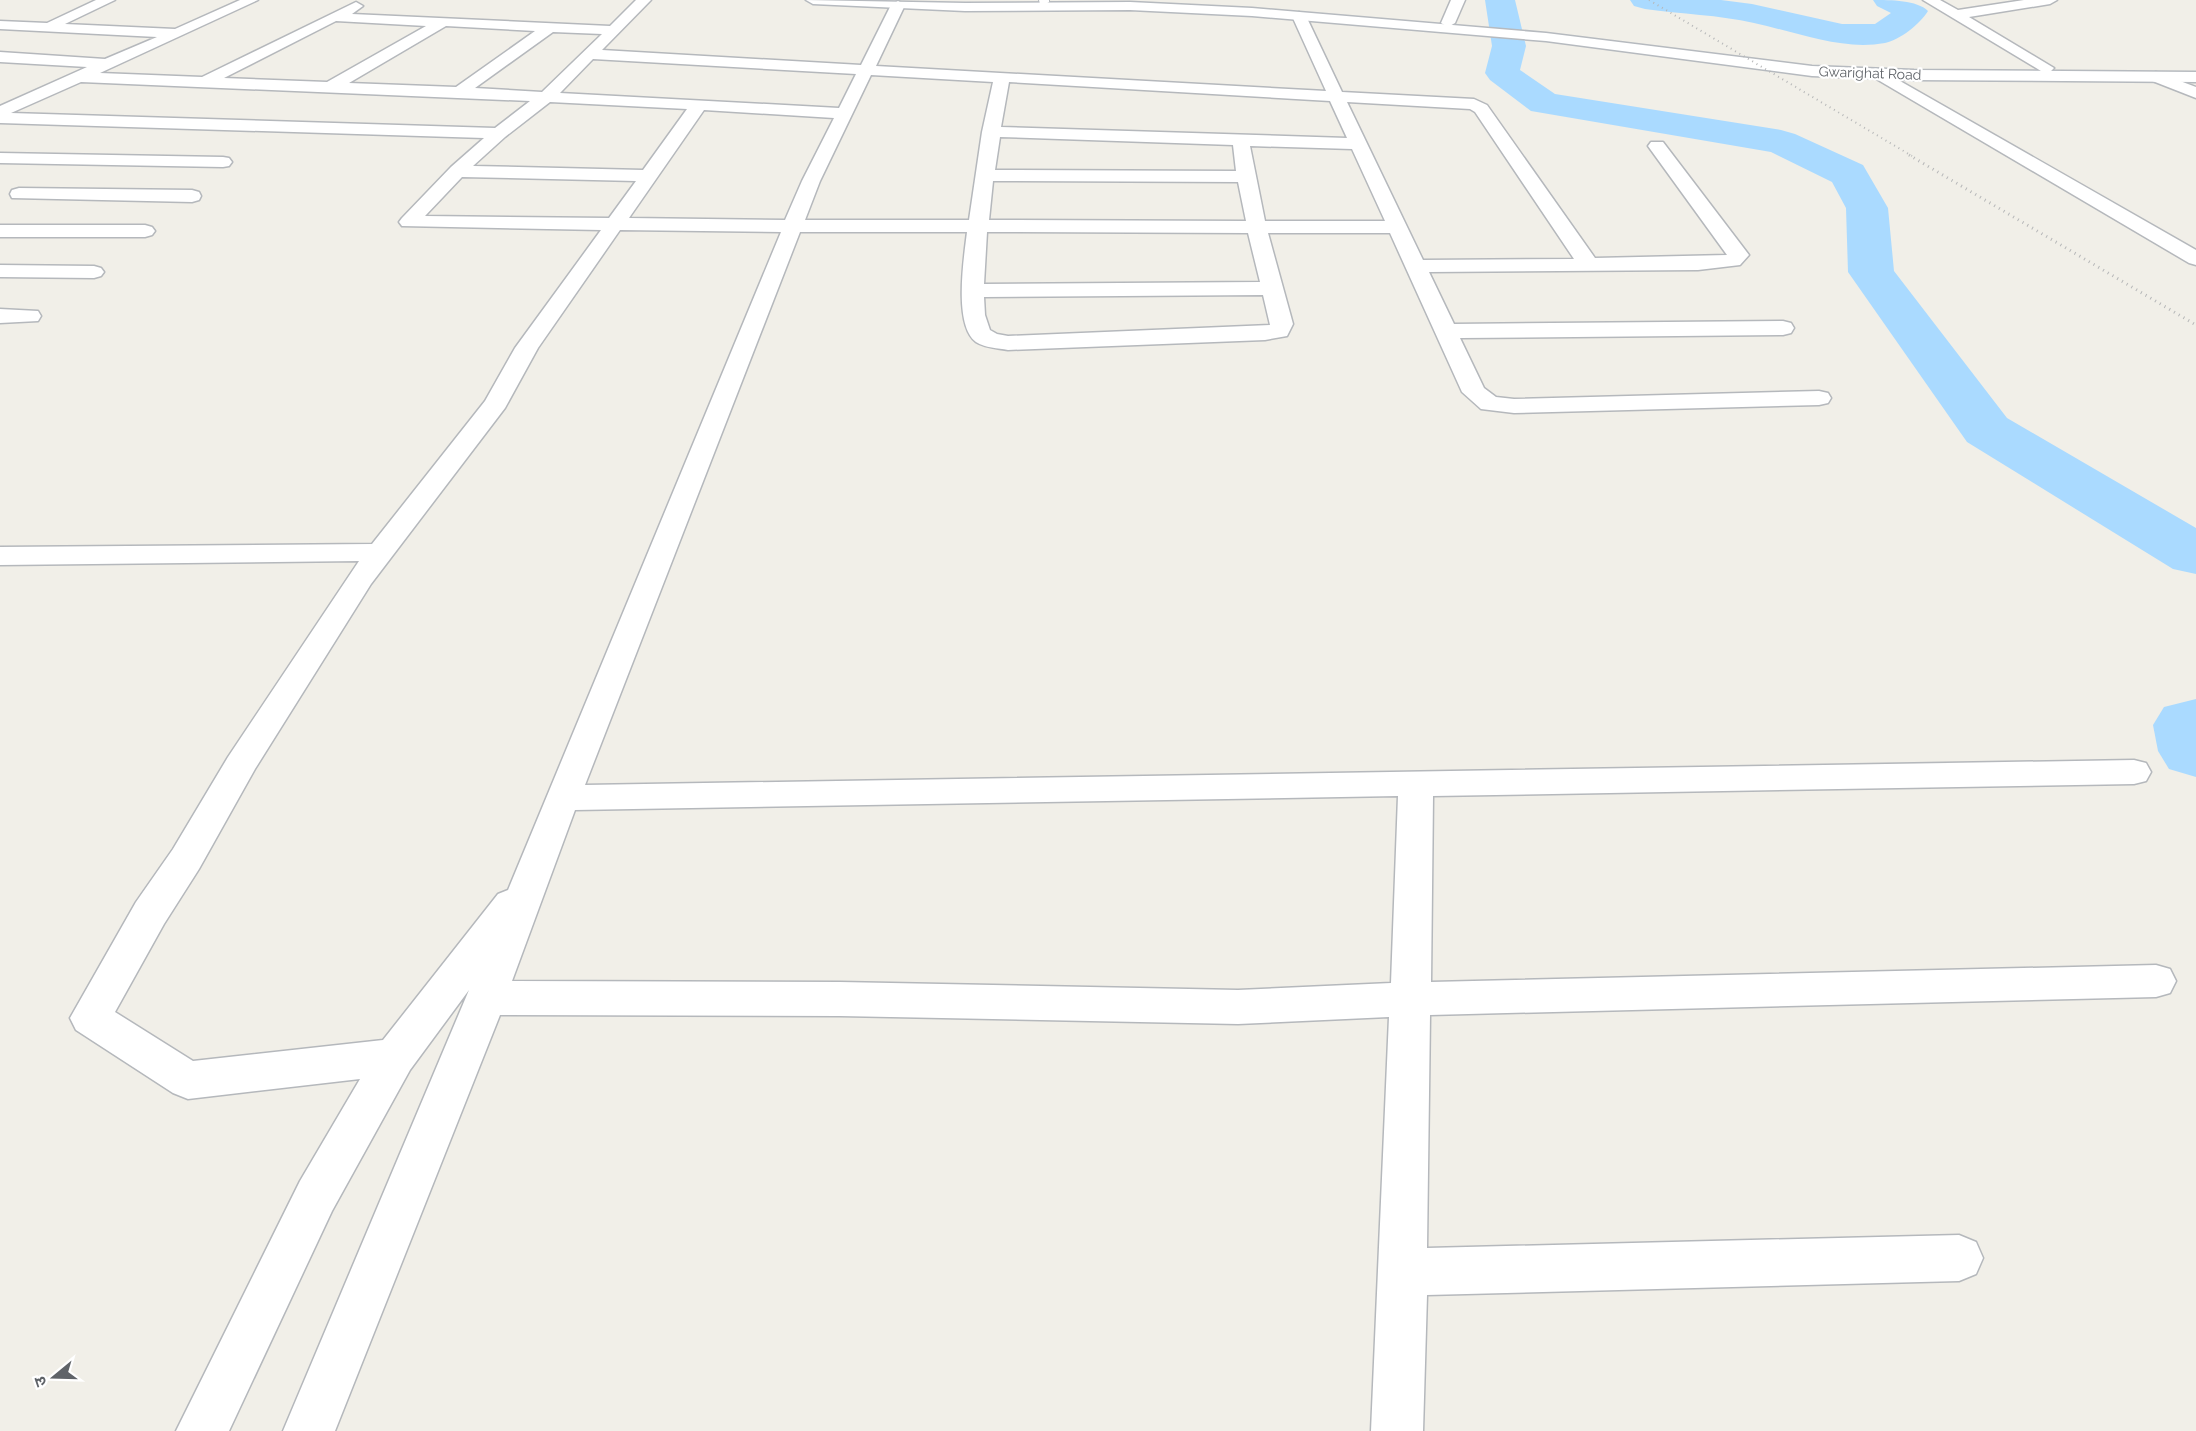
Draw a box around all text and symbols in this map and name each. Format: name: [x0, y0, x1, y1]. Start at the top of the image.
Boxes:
street label: Gwarighat Road: [1818, 63, 1922, 83]
north arrow: [24, 1347, 84, 1407]
text: उ: [30, 1374, 51, 1389]

